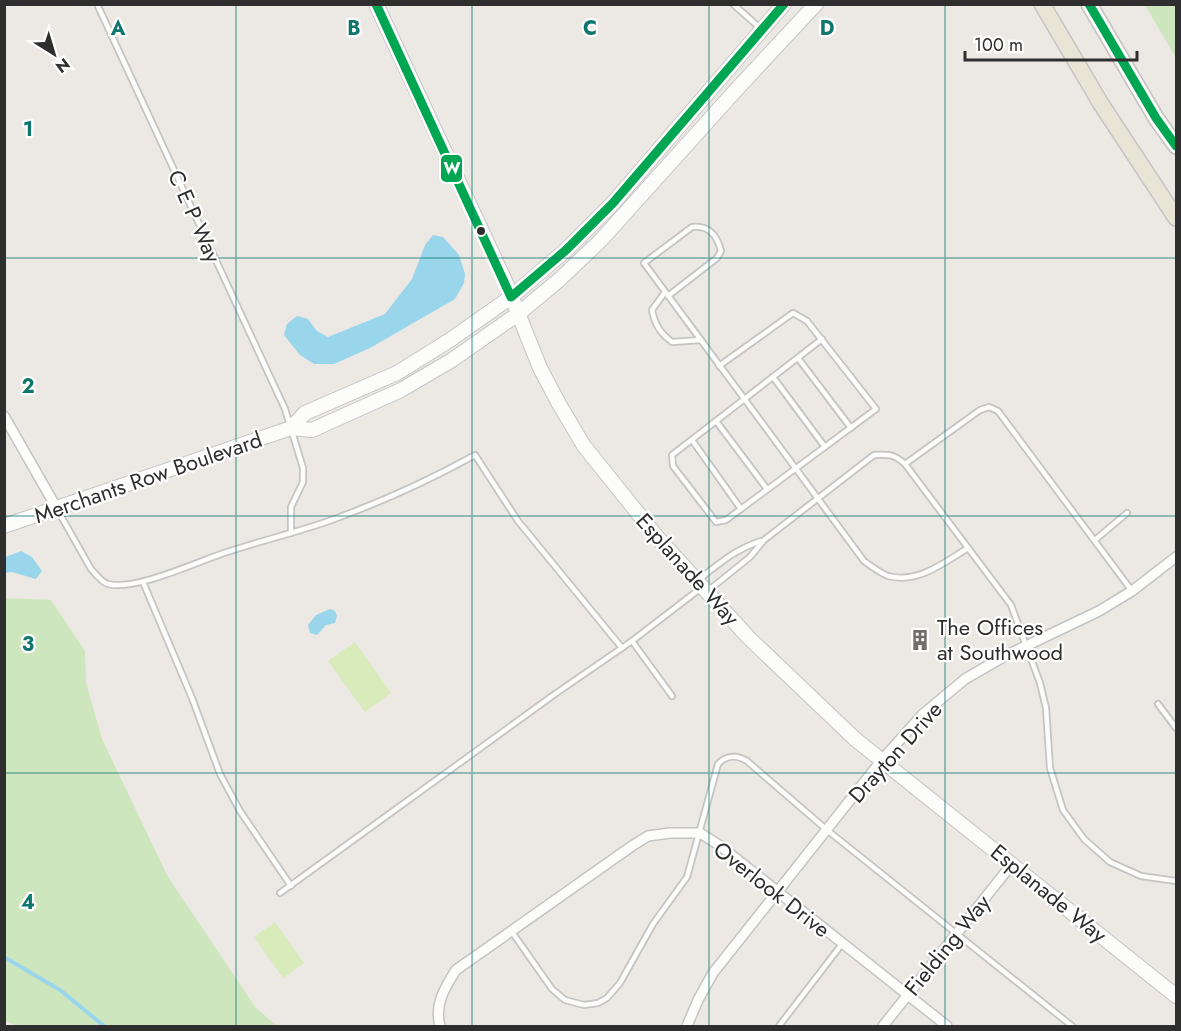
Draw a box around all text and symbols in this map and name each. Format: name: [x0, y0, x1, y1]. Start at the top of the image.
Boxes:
text: A: [110, 14, 126, 43]
text: B: [347, 14, 361, 43]
text: C: [583, 14, 597, 43]
text: D: [820, 14, 834, 43]
north arrow: [24, 24, 84, 84]
scale bar: [965, 24, 1138, 62]
text: 100 m: [974, 32, 1023, 58]
text: N: [51, 53, 75, 79]
text: 1: [23, 115, 33, 144]
line badge: W: [440, 154, 463, 183]
text: W: [443, 157, 461, 180]
street label: C E P Way: [160, 164, 230, 268]
unlabelled marker: [475, 225, 487, 237]
text: 2: [21, 372, 35, 401]
street label: Merchants Row Boulevard: [30, 423, 266, 531]
street label: Esplanade Way: [629, 506, 747, 633]
place label: The Offices at Southwood: [937, 611, 1063, 668]
building icon: The Offices at Southwood: [908, 628, 932, 652]
text: 3: [22, 630, 34, 659]
street label: Drayton Drive: [841, 694, 949, 810]
street label: Overlook Drive: [707, 833, 837, 945]
street label: Esplanade Way: [984, 836, 1114, 950]
street label: Fielding Way: [896, 887, 998, 1002]
text: 4: [21, 888, 35, 917]

